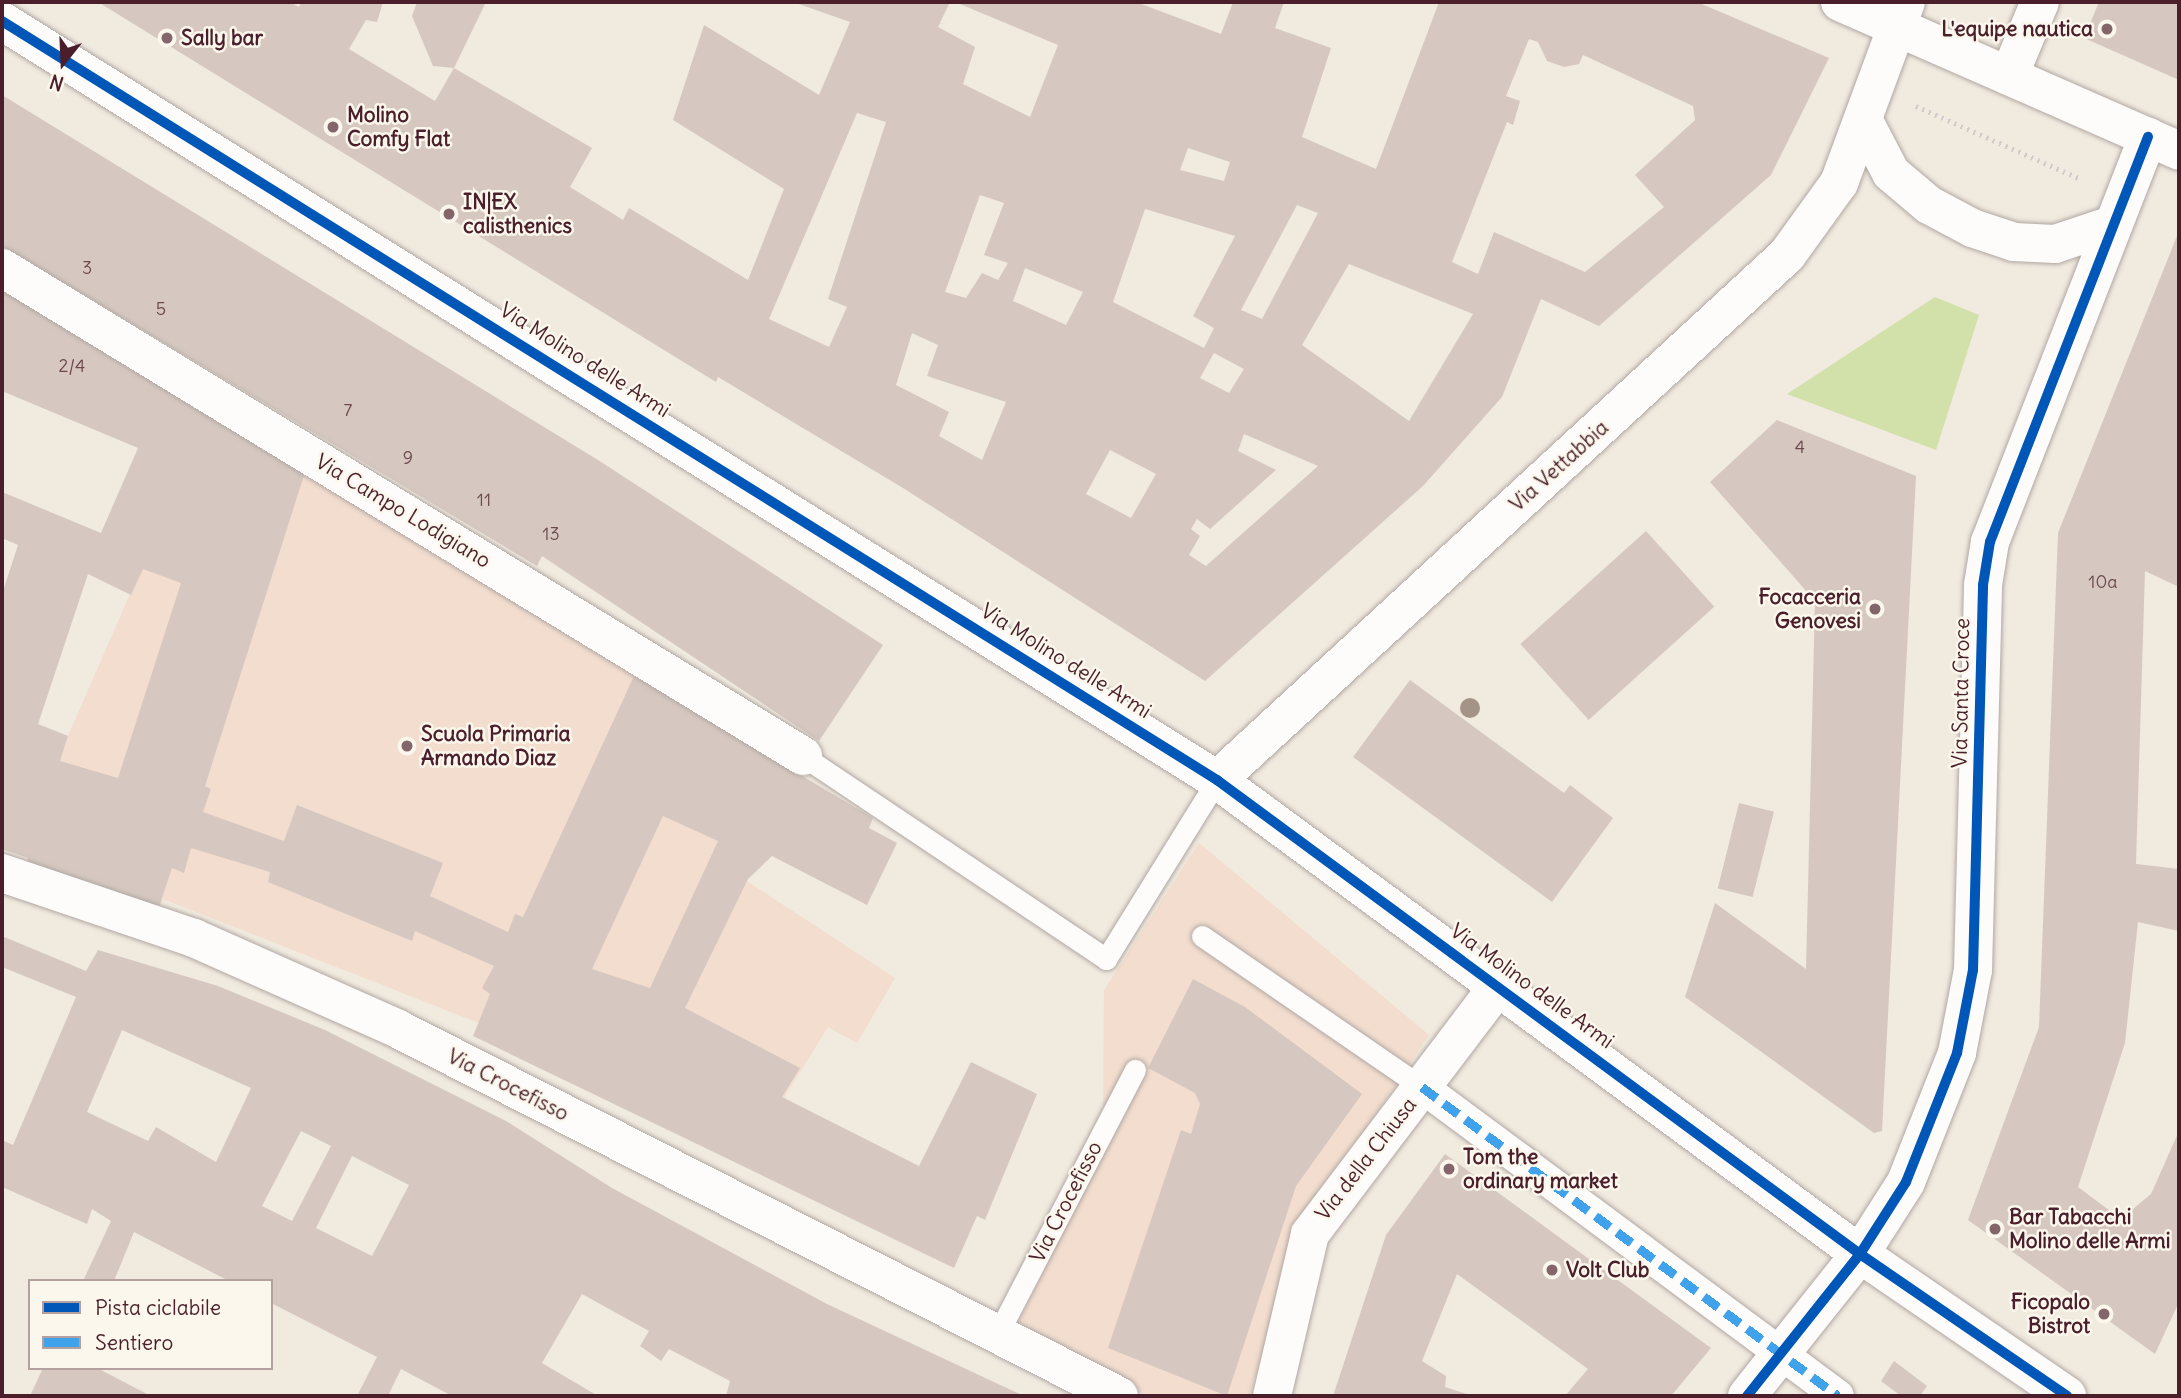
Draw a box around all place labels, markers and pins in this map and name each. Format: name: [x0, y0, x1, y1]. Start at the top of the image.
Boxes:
place label: L'equipe nautica: [1941, 16, 2093, 42]
marker: L'equipe nautica: [2099, 21, 2115, 37]
place label: Sally bar: [181, 25, 263, 51]
marker: Sally bar: [159, 30, 175, 46]
place label: Molino Comfy Flat: [347, 102, 450, 152]
marker: Molino Comfy Flat: [325, 119, 341, 135]
place label: IN|EX calisthenics: [463, 189, 572, 239]
marker: IN|EX calisthenics: [441, 206, 457, 222]
place label: Focacceria Genovesi: [1758, 584, 1861, 634]
marker: Focacceria Genovesi: [1867, 601, 1883, 617]
place label: Scuola Primaria Armando Diaz: [421, 721, 571, 771]
marker: Scuola Primaria Armando Diaz: [399, 738, 415, 754]
place label: Tom the ordinary market: [1463, 1144, 1618, 1194]
marker: Tom the ordinary market: [1441, 1161, 1457, 1177]
place label: Bar Tabacchi Molino delle Armi: [2009, 1204, 2170, 1254]
marker: Bar Tabacchi Molino delle Armi: [1987, 1221, 2003, 1237]
place label: Volt Club: [1566, 1257, 1649, 1283]
marker: Volt Club: [1544, 1262, 1560, 1278]
place label: Ficopalo Bistrot: [2011, 1289, 2090, 1339]
marker: Ficopalo Bistrot: [2096, 1306, 2112, 1322]

